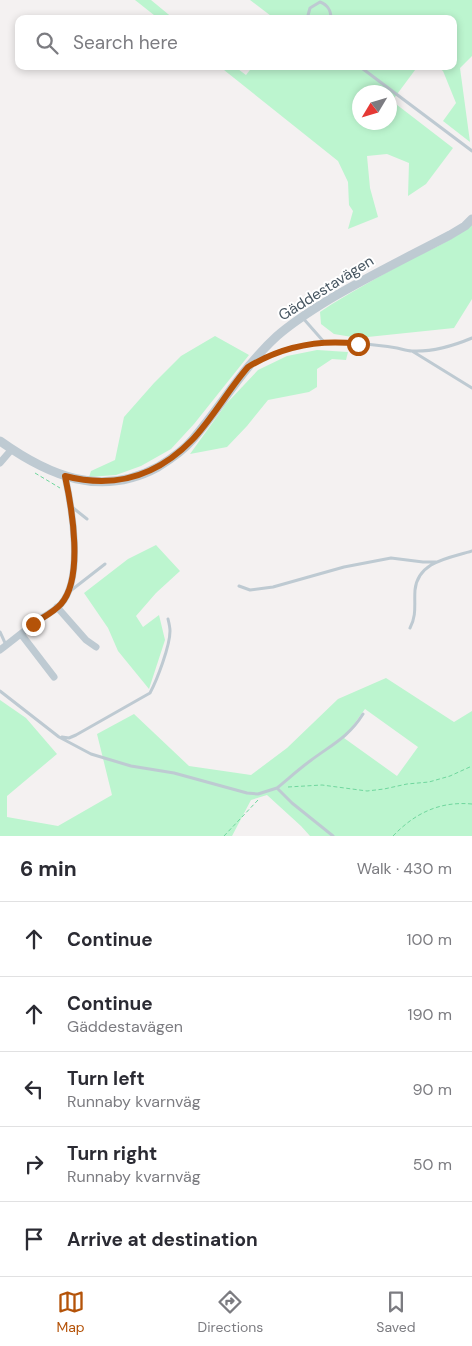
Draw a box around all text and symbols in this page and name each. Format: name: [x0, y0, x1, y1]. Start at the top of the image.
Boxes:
search box: [15, 15, 457, 70]
icon: search: [33, 29, 61, 57]
text: Search here: [73, 30, 178, 55]
north arrow: [352, 85, 397, 130]
street label: Gäddestavägen: [275, 251, 377, 325]
route start: [347, 333, 370, 356]
route end: [22, 613, 45, 636]
text: 6 min: [20, 855, 77, 883]
text: Walk · 430 m: [357, 858, 452, 879]
icon: ahead: [20, 925, 48, 953]
text: Continue: [67, 927, 153, 952]
text: 100 m: [407, 929, 452, 950]
text: Continue: [67, 991, 153, 1016]
icon: ahead: [20, 1000, 48, 1028]
text: 190 m: [408, 1004, 452, 1025]
text: Gäddestavägen: [67, 1016, 183, 1037]
text: Turn left: [67, 1066, 145, 1091]
icon: left: [20, 1075, 48, 1103]
text: 90 m: [412, 1079, 452, 1100]
text: Runnaby kvarnväg: [67, 1091, 201, 1112]
text: Turn right: [67, 1141, 157, 1166]
icon: right: [20, 1150, 48, 1178]
text: 50 m: [413, 1154, 452, 1175]
text: Runnaby kvarnväg: [67, 1166, 201, 1187]
icon: arrive: [20, 1225, 48, 1253]
text: Arrive at destination: [67, 1227, 258, 1252]
tab: Map: [56, 1288, 85, 1336]
tab: Directions: [198, 1288, 263, 1336]
tab: Saved: [376, 1288, 416, 1336]

